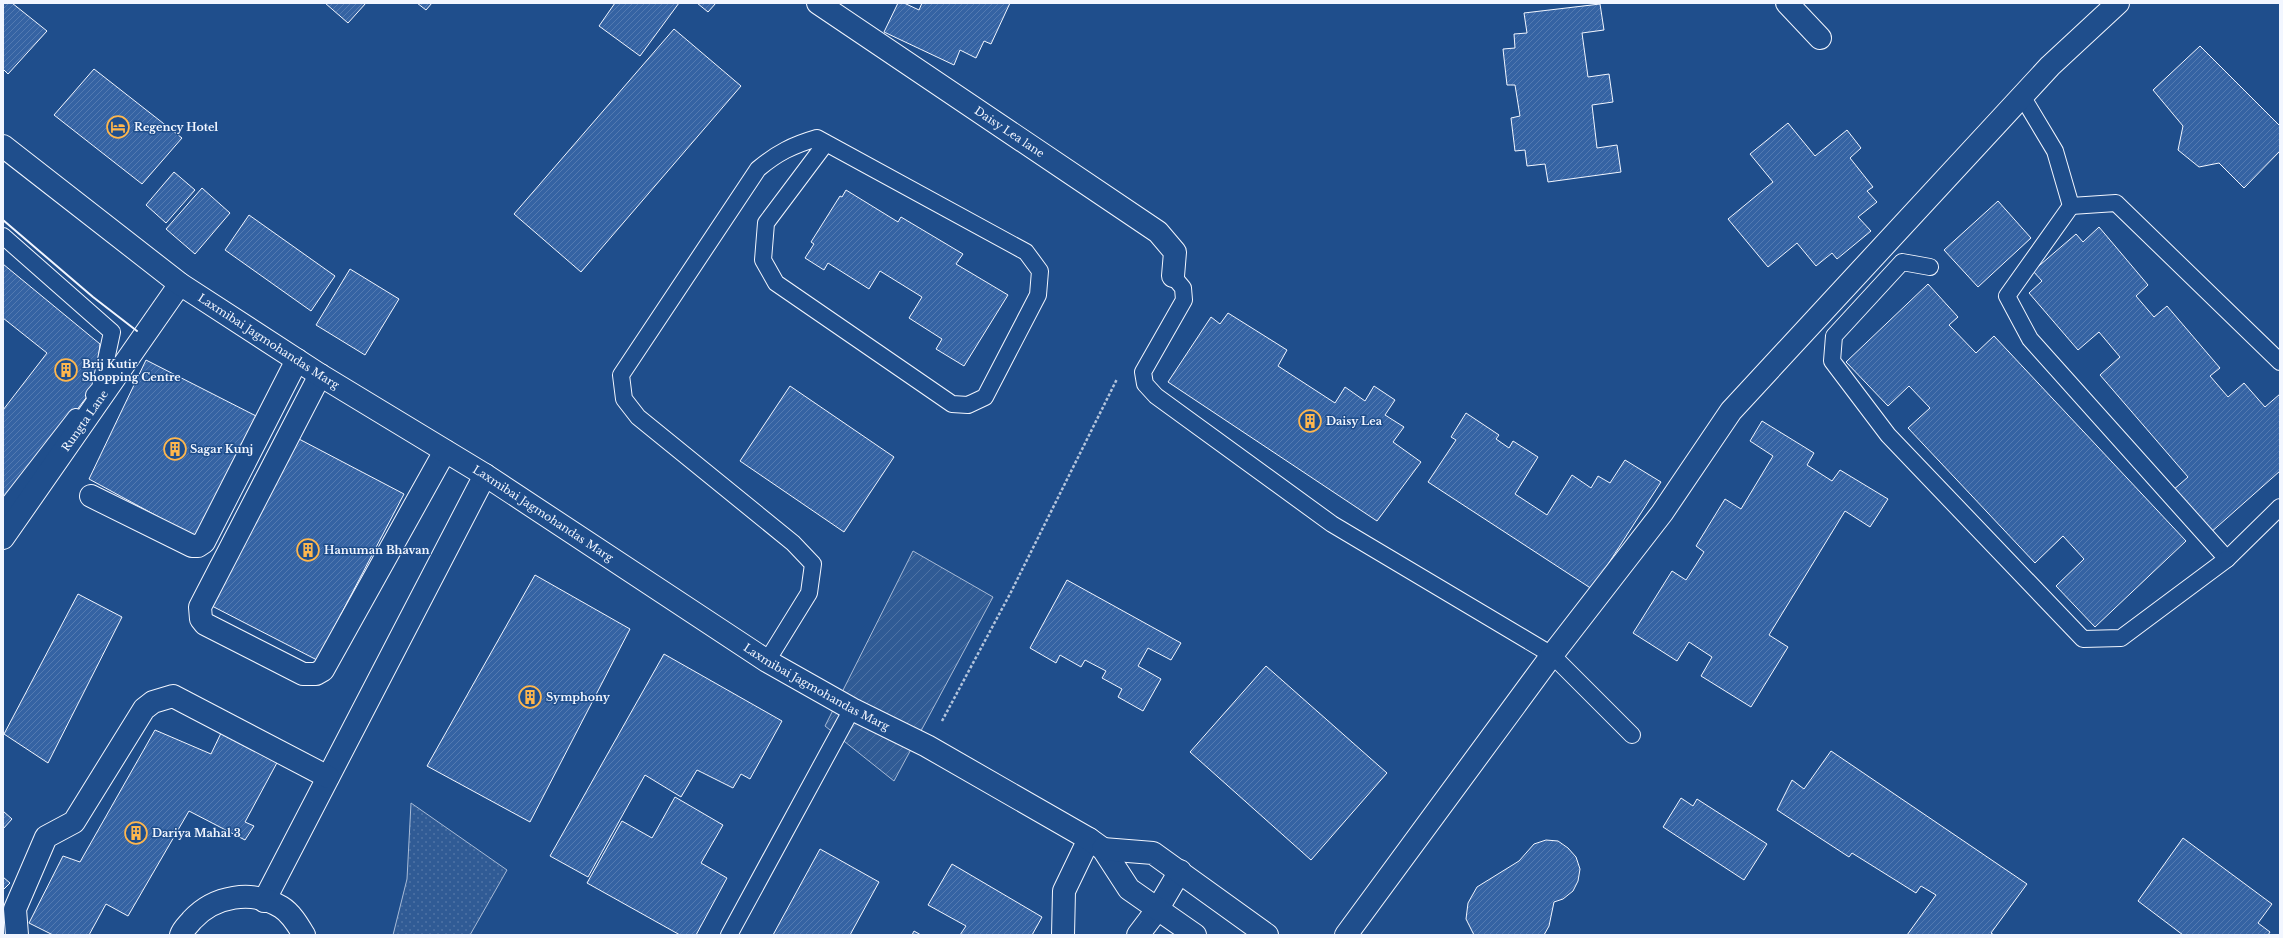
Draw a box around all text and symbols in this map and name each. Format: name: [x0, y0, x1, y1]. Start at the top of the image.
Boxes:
street label: Daisy Lea lane: [972, 104, 1047, 161]
hotel icon: Regency Hotel: [105, 114, 131, 140]
place label: Regency Hotel: [134, 120, 218, 134]
street label: Laxmibai Jagmohandas Marg: [195, 291, 342, 392]
building icon: Brij Kutir Shopping Centre: [53, 357, 79, 383]
place label: Brij Kutir Shopping Centre: [82, 357, 181, 384]
street label: Rungta Lane: [59, 387, 111, 454]
building icon: Daisy Lea: [1297, 408, 1323, 434]
place label: Daisy Lea: [1326, 414, 1383, 428]
building icon: Sagar Kunj: [162, 436, 188, 462]
place label: Sagar Kunj: [190, 442, 253, 456]
street label: Laxmibai Jagmohandas Marg: [470, 462, 616, 565]
building icon: Hanuman Bhavan: [295, 537, 321, 563]
place label: Hanuman Bhavan: [324, 543, 430, 557]
street label: Laxmibai Jagmohandas Marg: [741, 640, 892, 734]
building icon: Symphony: [517, 684, 543, 710]
place label: Symphony: [546, 690, 611, 704]
building icon: Dariya Mahal 3: [123, 820, 149, 846]
place label: Dariya Mahal 3: [152, 826, 241, 840]

